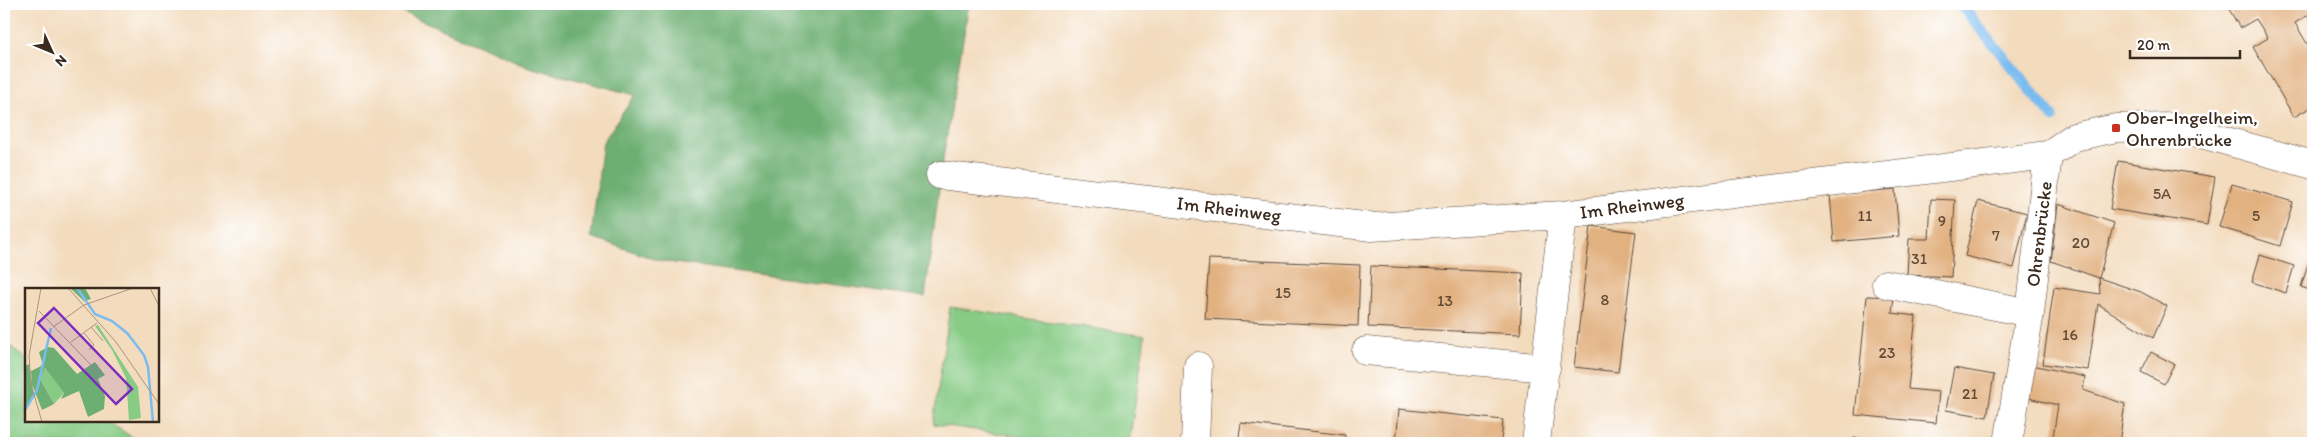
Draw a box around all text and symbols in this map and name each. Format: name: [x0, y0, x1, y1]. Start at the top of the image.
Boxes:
north arrow: [28, 28, 78, 78]
scale bar: [2130, 28, 2240, 60]
text: 20 m: [2137, 36, 2171, 54]
text: N: [52, 51, 70, 70]
place label: Ober-Ingelheim, Ohrenbrücke: [2126, 106, 2258, 151]
marker: Ober-Ingelheim, Ohrenbrücke: [2110, 122, 2122, 134]
street label: Ohrenbrücke: [2021, 180, 2057, 288]
house number: 5A: [2153, 184, 2171, 203]
street label: Im Rheinweg: [1578, 188, 1686, 224]
street label: Im Rheinweg: [1175, 191, 1283, 227]
house number: 11: [1858, 206, 1873, 225]
house number: 5: [2252, 206, 2260, 225]
house number: 9: [1938, 211, 1946, 230]
house number: 7: [1992, 226, 2000, 245]
house number: 20: [2072, 233, 2090, 252]
house number: 31: [1911, 249, 1928, 268]
house number: 15: [1275, 283, 1291, 302]
inset map: [25, 288, 159, 422]
house number: 8: [1601, 290, 1610, 309]
house number: 13: [1437, 291, 1453, 310]
house number: 16: [2062, 325, 2078, 344]
house number: 23: [1878, 343, 1896, 362]
house number: 21: [1962, 384, 1978, 403]

